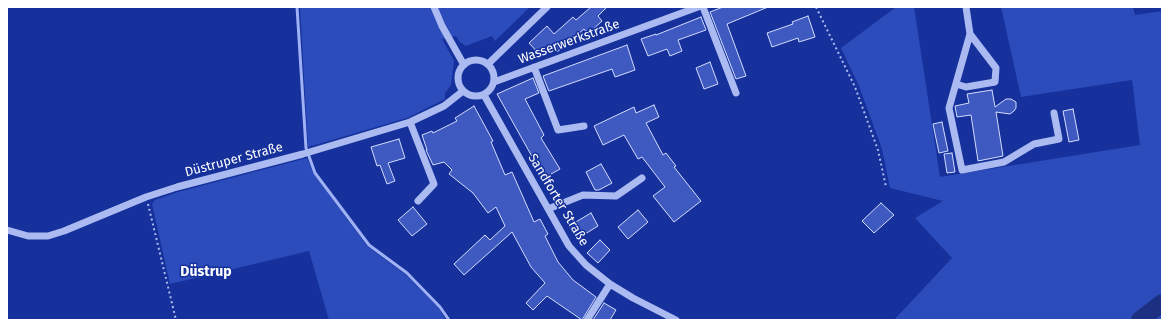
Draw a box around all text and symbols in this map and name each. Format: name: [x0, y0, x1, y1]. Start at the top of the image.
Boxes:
street label: Wasserwerkstraße: [516, 16, 622, 68]
street label: Düstruper Straße: [183, 139, 285, 181]
street label: Sandforter Straße: [524, 151, 592, 249]
district label: Düstrup: [180, 264, 232, 280]

